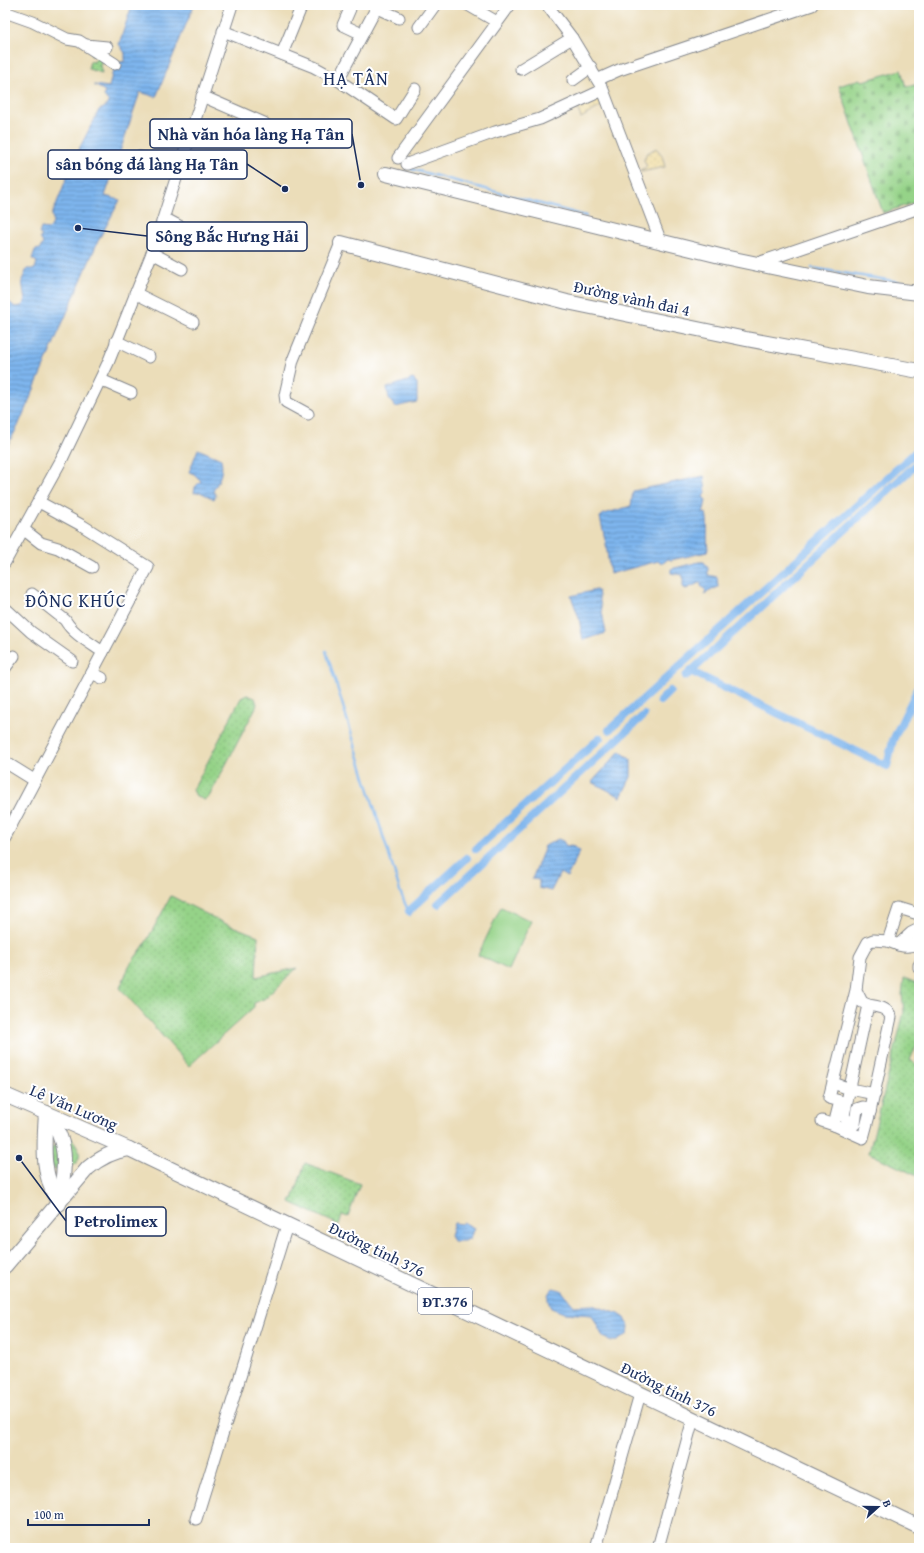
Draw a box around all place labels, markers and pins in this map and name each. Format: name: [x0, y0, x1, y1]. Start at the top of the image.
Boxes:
callout: Nhà văn hóa làng Hạ Tân: [150, 119, 352, 148]
callout: sân bóng đá làng Hạ Tân: [48, 150, 247, 179]
callout: Sông Bắc Hưng Hải: [147, 222, 307, 251]
callout: Petrolimex: [66, 1207, 166, 1236]

